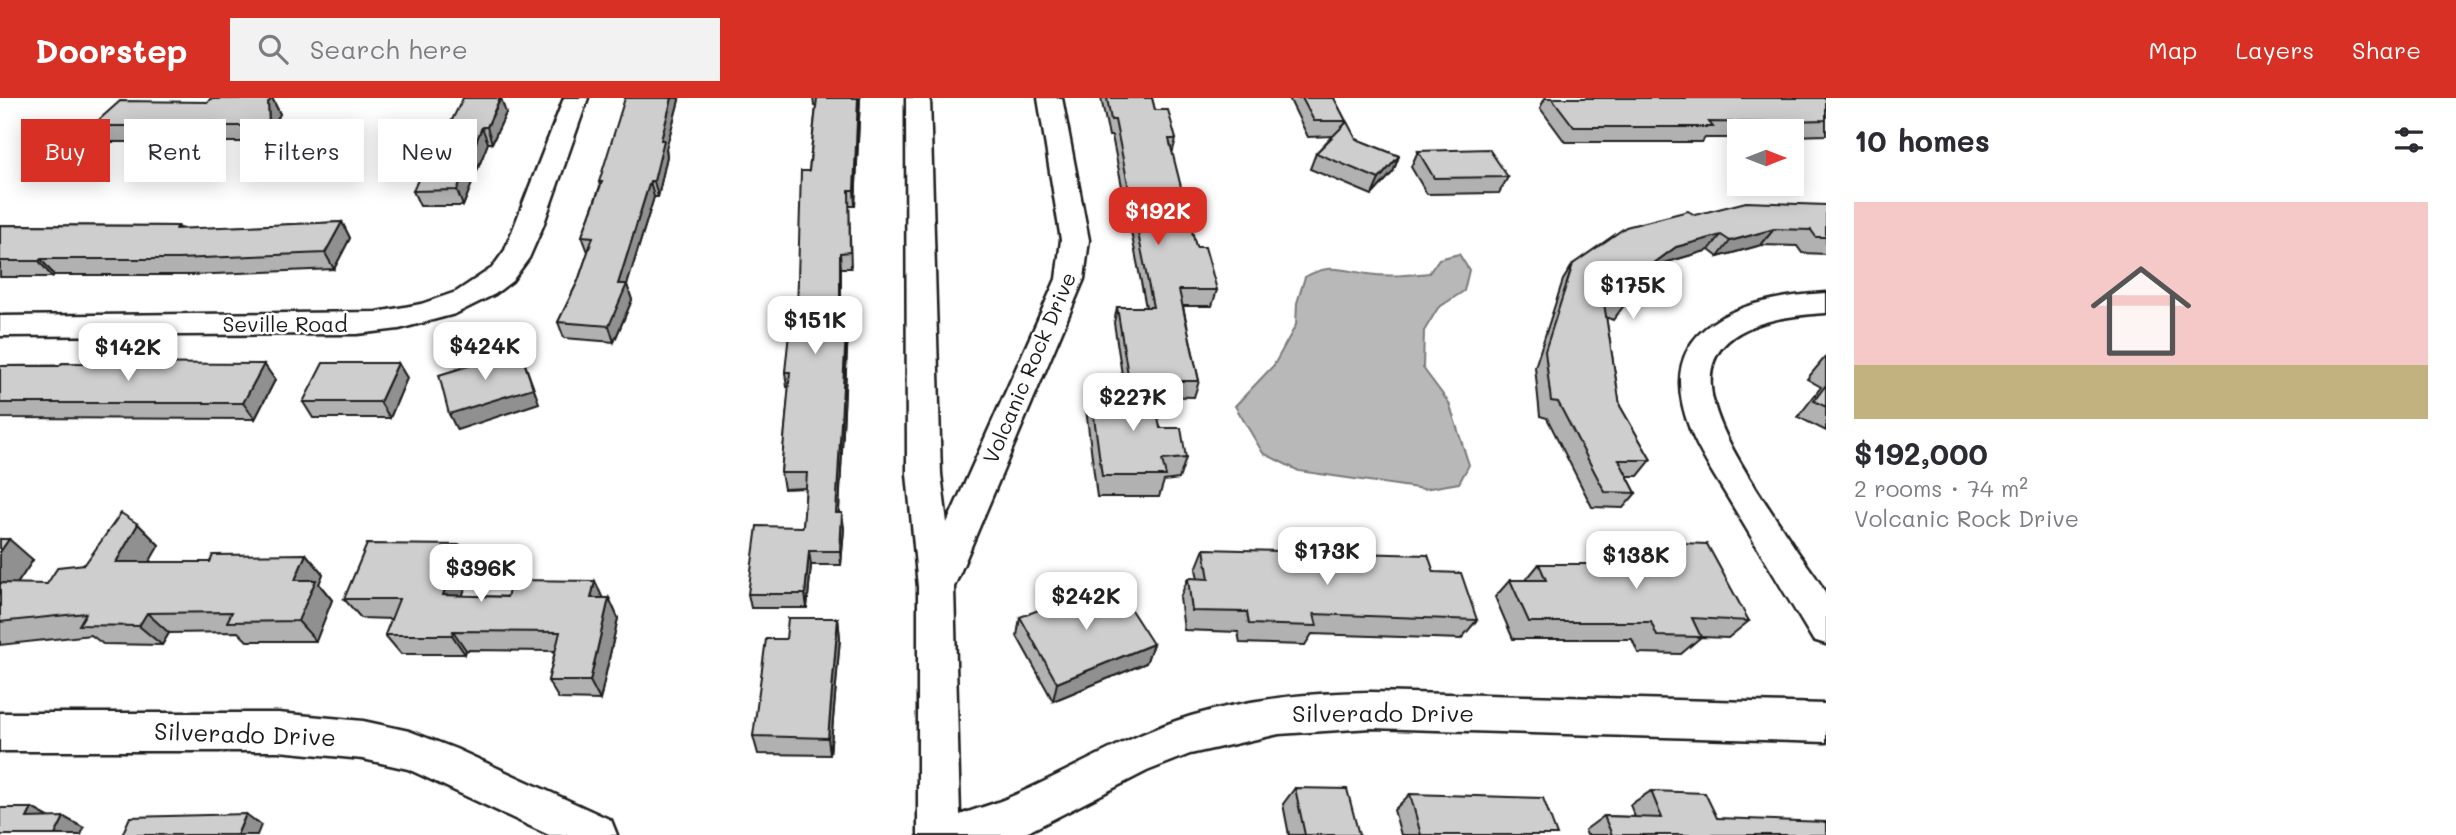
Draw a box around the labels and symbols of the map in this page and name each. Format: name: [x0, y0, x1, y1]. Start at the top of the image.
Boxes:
north arrow: [1727, 119, 1804, 196]
pin: $192K: [1109, 188, 1207, 247]
pin: $175K: [1584, 262, 1682, 321]
street label: Volcanic Rock Drive: [976, 268, 1081, 467]
pin: $151K: [766, 296, 864, 356]
street label: Seville Road: [223, 310, 347, 337]
pin: $424K: [436, 322, 534, 382]
pin: $142K: [79, 324, 177, 383]
pin: $227K: [1084, 374, 1182, 433]
pin: $173K: [1278, 528, 1376, 587]
pin: $138K: [1587, 532, 1685, 591]
pin: $396K: [432, 545, 530, 604]
pin: $242K: [1037, 573, 1135, 632]
street label: Silverado Drive: [1292, 697, 1474, 728]
street label: Silverado Drive: [154, 715, 337, 752]

